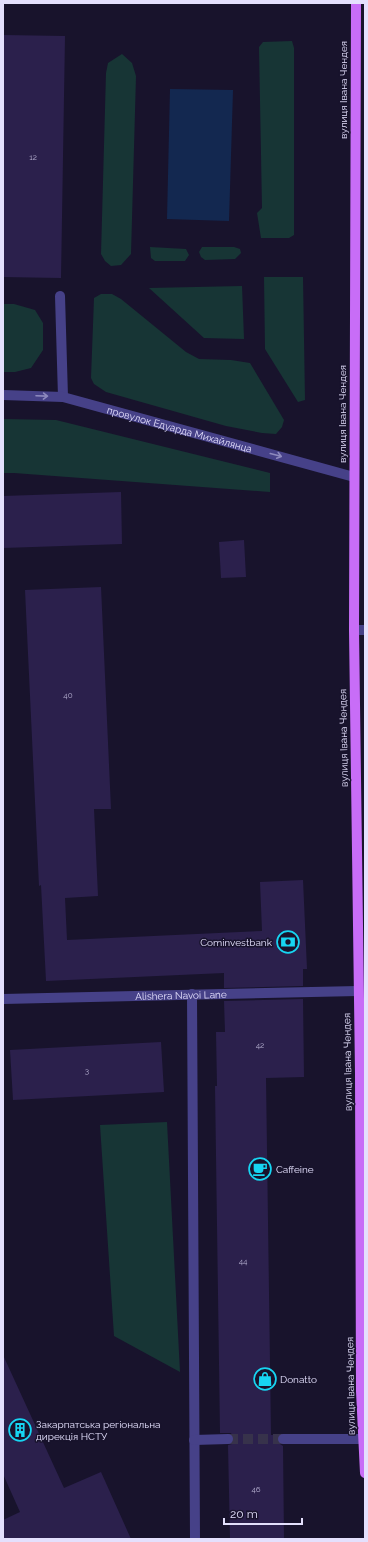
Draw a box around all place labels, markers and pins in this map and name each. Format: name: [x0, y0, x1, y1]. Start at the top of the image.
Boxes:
bank icon: Cominvestbank: [275, 929, 301, 955]
place label: Cominvestbank: [200, 937, 273, 948]
cafe icon: Caffeine: [247, 1156, 273, 1182]
place label: Caffeine: [276, 1164, 314, 1175]
shop icon: Donatto: [252, 1366, 278, 1392]
place label: Donatto: [280, 1374, 317, 1385]
building icon: Закарпатська регіональна дирекція НСТУ: [7, 1417, 33, 1443]
place label: Закарпатська регіональна дирекція НСТУ: [36, 1419, 160, 1442]

